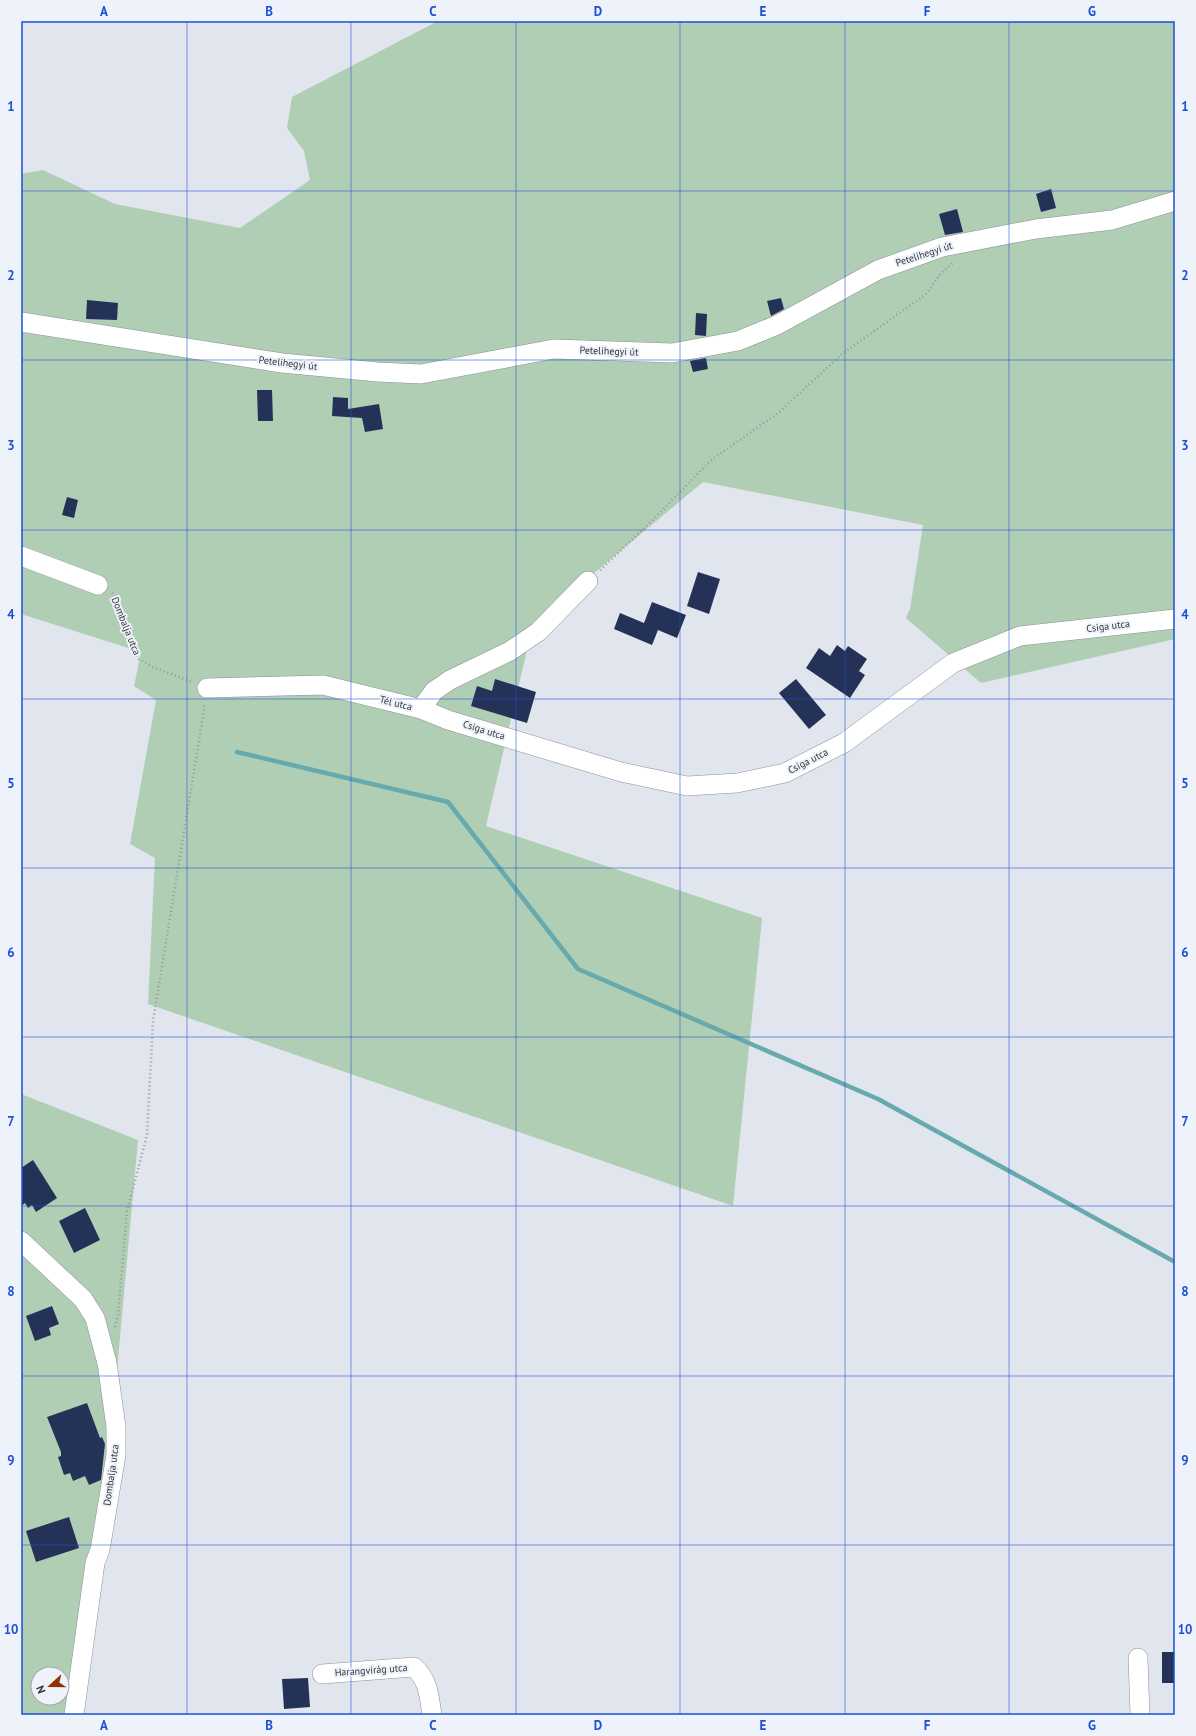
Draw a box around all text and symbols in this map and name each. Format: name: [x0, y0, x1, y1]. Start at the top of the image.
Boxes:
text: A: [100, 3, 108, 20]
text: B: [265, 3, 273, 20]
text: C: [429, 3, 437, 20]
text: D: [594, 3, 602, 20]
text: E: [760, 3, 767, 20]
text: F: [924, 3, 931, 20]
text: G: [1088, 3, 1096, 20]
text: 1: [7, 98, 15, 115]
text: 1: [1181, 98, 1189, 115]
street label: Petelihegyi út: [894, 239, 955, 269]
text: 2: [7, 267, 15, 284]
text: 2: [1181, 267, 1189, 284]
street label: Petelihegyi út: [579, 343, 639, 359]
street label: Petelihegyi út: [258, 353, 319, 373]
text: 3: [7, 437, 15, 454]
text: 3: [1181, 437, 1189, 454]
street label: Dombalja utca: [108, 595, 144, 657]
text: 4: [7, 606, 15, 623]
text: 4: [1181, 606, 1189, 623]
street label: Csiga utca: [1086, 617, 1130, 635]
street label: Tél utca: [378, 693, 414, 713]
street label: Csiga utca: [461, 717, 507, 743]
street label: Csiga utca: [786, 745, 830, 777]
text: 5: [7, 775, 15, 792]
text: 5: [1181, 775, 1189, 792]
text: 6: [7, 944, 15, 961]
text: 6: [1181, 944, 1189, 961]
text: 7: [7, 1113, 15, 1130]
text: 7: [1181, 1113, 1189, 1130]
text: 8: [7, 1283, 15, 1300]
text: 8: [1181, 1283, 1189, 1300]
street label: Dombalja utca: [100, 1443, 122, 1506]
text: 9: [7, 1452, 15, 1469]
text: 9: [1181, 1452, 1189, 1469]
text: 10: [4, 1621, 18, 1638]
text: 10: [1178, 1621, 1192, 1638]
street label: Harangvirág utca: [334, 1661, 408, 1679]
north arrow: [30, 1666, 70, 1706]
text: N: [33, 1684, 48, 1695]
text: A: [100, 1717, 108, 1734]
text: B: [265, 1717, 273, 1734]
text: C: [429, 1717, 437, 1734]
text: D: [594, 1717, 602, 1734]
text: E: [760, 1717, 767, 1734]
text: F: [924, 1717, 931, 1734]
text: G: [1088, 1717, 1096, 1734]

